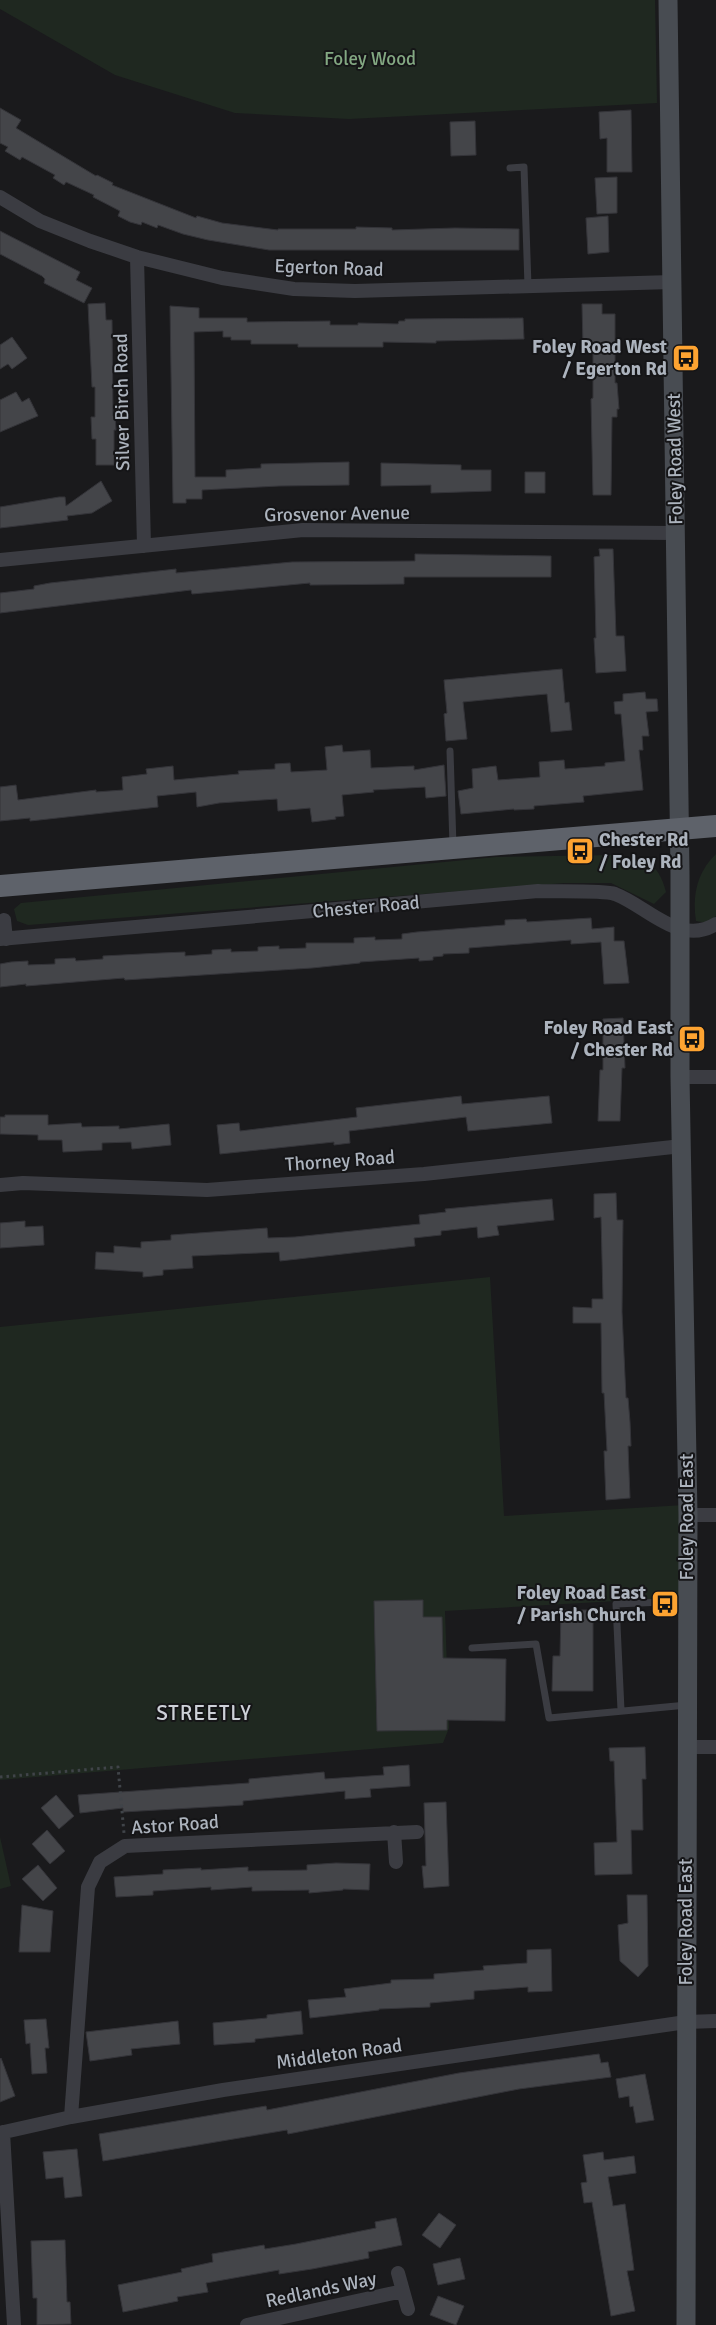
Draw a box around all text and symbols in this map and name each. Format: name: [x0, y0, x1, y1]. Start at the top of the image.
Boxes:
park label: Foley Wood: [324, 47, 416, 71]
street label: Egerton Road: [274, 254, 384, 282]
street label: Silver Birch Road: [109, 333, 135, 471]
place label: Foley Road West / Egerton Rd: [532, 335, 667, 381]
bus stop icon: Foley Road West / Egerton Rd: [671, 343, 701, 373]
street label: Foley Road West: [662, 393, 688, 525]
street label: Grosvenor Avenue: [264, 501, 410, 527]
place label: Chester Rd / Foley Rd: [599, 828, 689, 874]
bus stop icon: Chester Rd / Foley Rd: [565, 836, 595, 866]
street label: Chester Road: [311, 890, 421, 924]
place label: Foley Road East / Chester Rd: [543, 1016, 673, 1062]
bus stop icon: Foley Road East / Chester Rd: [677, 1024, 707, 1054]
street label: Thorney Road: [284, 1145, 396, 1177]
street label: Foley Road East: [675, 1453, 699, 1581]
place label: Foley Road East / Parish Church: [516, 1581, 646, 1627]
bus stop icon: Foley Road East / Parish Church: [650, 1589, 680, 1619]
district label: STREETLY: [156, 1700, 252, 1726]
street label: Astor Road: [130, 1810, 220, 1840]
street label: Foley Road East: [674, 1858, 698, 1986]
street label: Middleton Road: [274, 2033, 404, 2075]
street label: Redlands Way: [263, 2267, 379, 2313]

